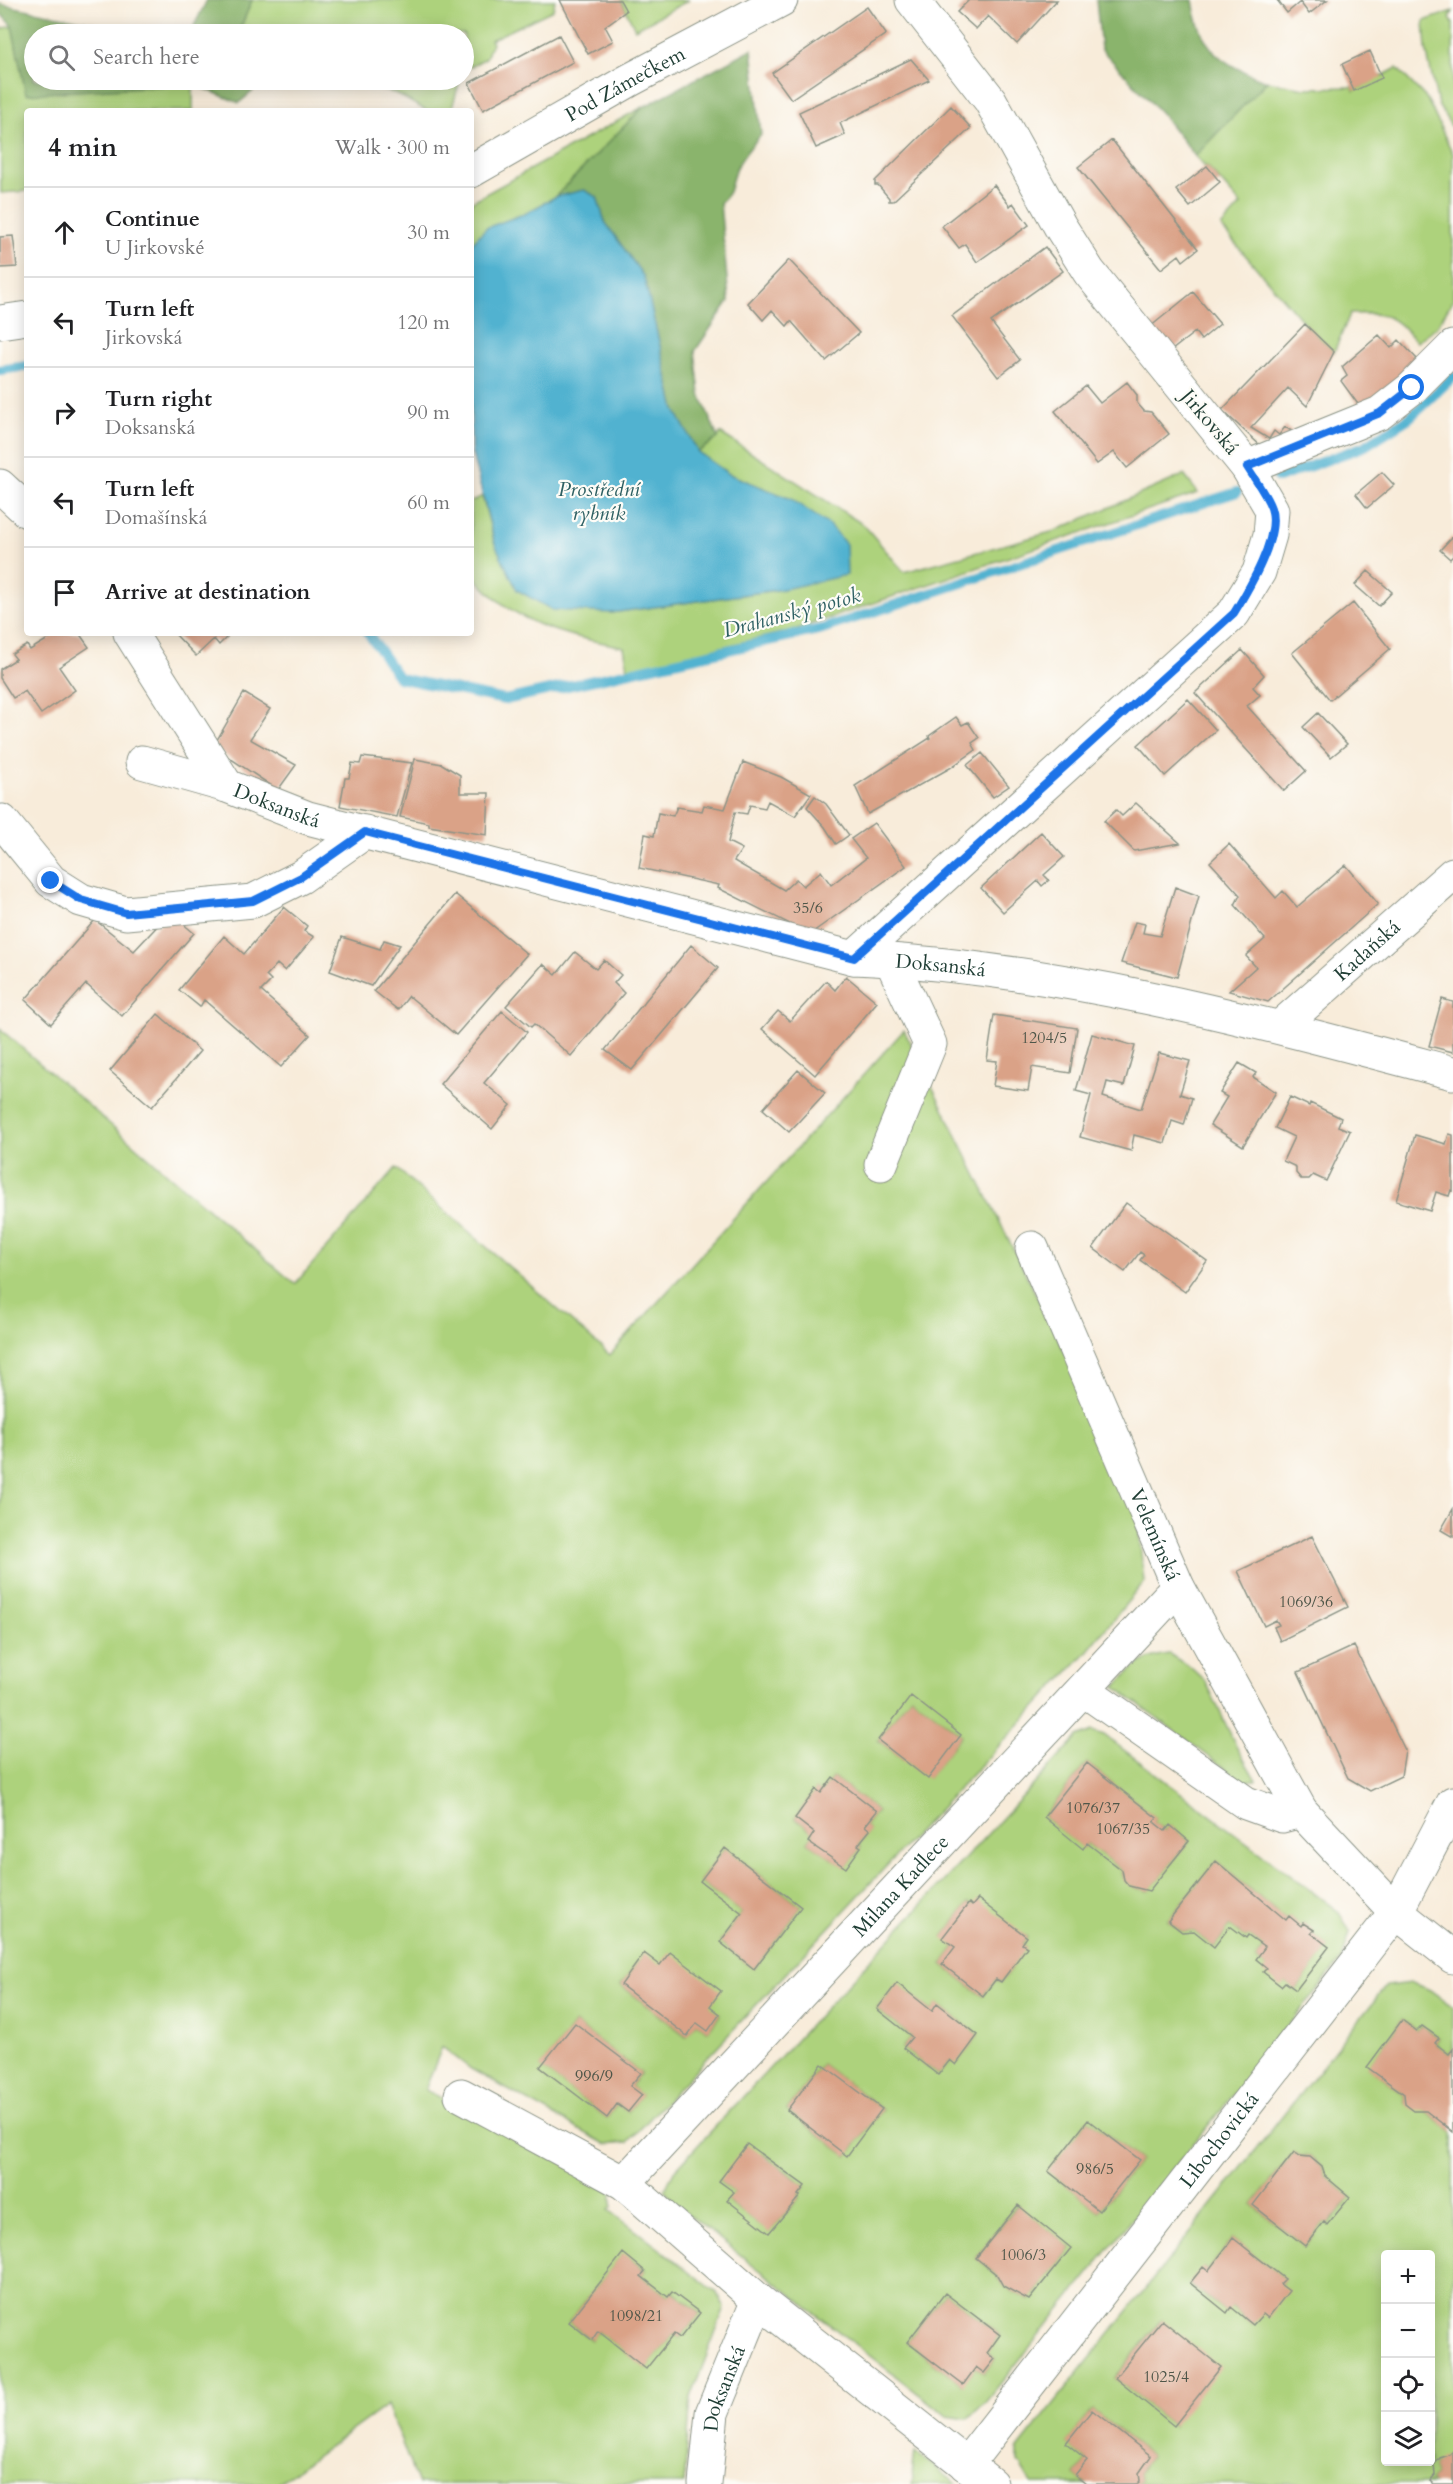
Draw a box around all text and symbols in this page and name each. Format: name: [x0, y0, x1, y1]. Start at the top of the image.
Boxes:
search box: [24, 24, 474, 90]
street label: Pod Zámečkem: [560, 40, 690, 128]
icon: search: [45, 41, 78, 74]
text: Search here: [93, 42, 200, 72]
text: 4 min: [48, 130, 117, 165]
text: Walk · 300 m: [335, 134, 450, 161]
text: Continue: [105, 204, 200, 234]
icon: ahead: [48, 216, 81, 249]
text: 30 m: [407, 219, 450, 246]
text: U Jirkovské: [105, 234, 205, 261]
text: Turn left: [105, 294, 194, 324]
icon: left: [48, 306, 81, 339]
text: 120 m: [397, 309, 450, 336]
text: Jirkovská: [105, 324, 182, 351]
route start: [1398, 374, 1424, 400]
street label: Jirkovská: [1173, 381, 1245, 461]
text: Turn right: [105, 384, 212, 414]
icon: right: [48, 396, 81, 429]
text: 90 m: [407, 399, 450, 426]
text: Doksanská: [105, 414, 196, 441]
text: Turn left: [105, 474, 194, 504]
water label: Prostřední rybník: [558, 475, 641, 528]
icon: left: [48, 486, 81, 519]
text: 60 m: [407, 489, 450, 516]
text: Domašínská: [105, 504, 207, 531]
icon: arrive: [48, 576, 81, 609]
text: Arrive at destination: [105, 577, 310, 607]
water label: Drahanský potok: [720, 581, 865, 645]
street label: Doksanská: [230, 777, 323, 834]
route end: [37, 867, 63, 893]
house number: 35/6: [793, 897, 823, 919]
street label: Kadaňská: [1328, 913, 1406, 987]
street label: Doksanská: [895, 947, 988, 983]
house number: 1204/5: [1021, 1027, 1067, 1049]
street label: Velemínská: [1124, 1484, 1187, 1585]
house number: 1069/36: [1279, 1591, 1333, 1613]
house number: 1076/37: [1066, 1797, 1120, 1819]
house number: 1067/35: [1096, 1818, 1150, 1840]
street label: Milana Kadlece: [846, 1829, 955, 1943]
house number: 996/9: [575, 2065, 613, 2087]
street label: Libochovická: [1173, 2086, 1265, 2193]
house number: 986/5: [1076, 2158, 1114, 2180]
house number: 1006/3: [1000, 2244, 1046, 2266]
map controls: [1381, 2250, 1435, 2466]
button: +: [1381, 2250, 1435, 2304]
button: −: [1381, 2304, 1435, 2358]
house number: 1098/21: [609, 2305, 663, 2327]
street label: Doksanská: [697, 2341, 752, 2433]
button: locate: [1381, 2358, 1435, 2412]
house number: 1025/4: [1143, 2366, 1189, 2388]
button: layers: [1381, 2412, 1435, 2466]

